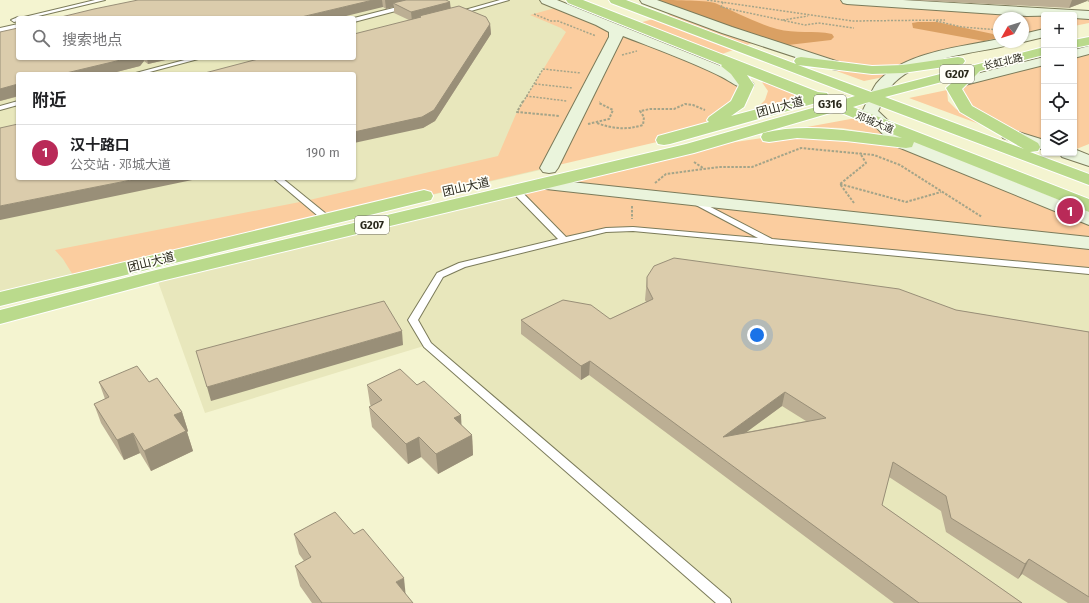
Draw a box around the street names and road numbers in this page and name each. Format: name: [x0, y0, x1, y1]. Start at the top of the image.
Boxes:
street label: 长虹北路: [982, 52, 1024, 72]
road number: G207: [940, 65, 974, 83]
street label: 团山大道: [755, 94, 805, 120]
road number: G316: [814, 95, 846, 113]
street label: 邓城大道: [854, 110, 895, 136]
street label: 团山大道: [441, 175, 491, 199]
road number: G207: [355, 216, 389, 234]
street label: 团山大道: [126, 249, 176, 275]

